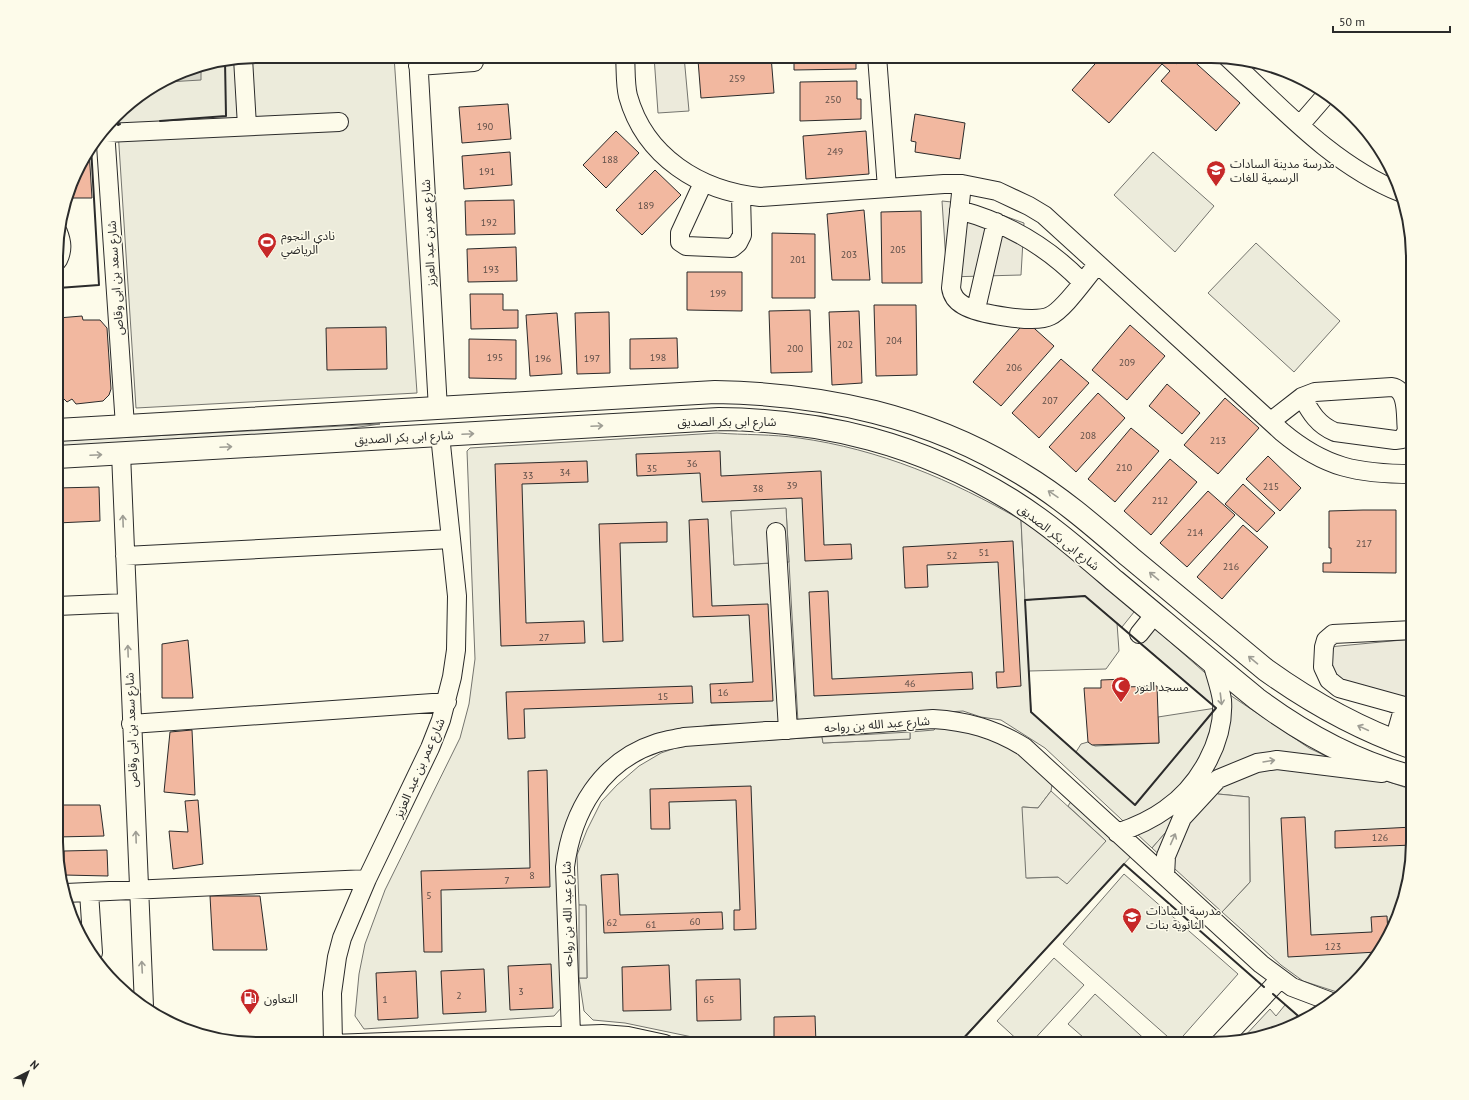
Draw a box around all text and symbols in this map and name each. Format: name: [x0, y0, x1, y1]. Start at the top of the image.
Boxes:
scale bar: [1333, 8, 1450, 34]
text: 50 m: [1339, 14, 1365, 29]
house number: 259: [729, 72, 745, 85]
house number: 250: [825, 93, 842, 106]
house number: 190: [477, 120, 494, 133]
house number: 249: [827, 145, 843, 158]
house number: 188: [602, 153, 618, 166]
place label: مدرسة مدينة السادات الرسمية للغات: [1230, 156, 1335, 185]
school or university icon: مدرسة مدينة السادات الرسمية للغات: [1205, 159, 1227, 187]
house number: 191: [479, 165, 495, 178]
street label: شارع عمر بن عبد العزيز: [418, 179, 440, 288]
house number: 189: [638, 199, 654, 212]
house number: 192: [481, 216, 497, 229]
street label: شارع سعد بن ابى وقاص: [104, 220, 128, 336]
place label: نادي النجوم الرياضي: [281, 228, 335, 259]
sports icon: نادي النجوم الرياضي: [256, 231, 278, 259]
house number: 205: [890, 243, 906, 256]
house number: 203: [841, 248, 857, 261]
house number: 201: [790, 253, 806, 266]
house number: 193: [483, 263, 499, 276]
house number: 199: [710, 287, 726, 300]
house number: 204: [886, 334, 903, 347]
house number: 202: [837, 338, 853, 351]
house number: 200: [787, 342, 804, 355]
house number: 195: [487, 351, 503, 364]
house number: 198: [650, 351, 666, 364]
house number: 196: [535, 352, 551, 365]
house number: 197: [584, 352, 600, 365]
house number: 209: [1119, 356, 1135, 369]
house number: 206: [1006, 361, 1022, 374]
house number: 207: [1042, 394, 1058, 407]
street label: شارع ابى بكر الصديق: [677, 414, 777, 431]
one-way arrow: [590, 422, 603, 430]
street label: شارع ابى بكر الصديق: [354, 427, 454, 449]
house number: 208: [1080, 429, 1096, 442]
one-way arrow: [461, 430, 474, 437]
house number: 213: [1210, 434, 1226, 447]
one-way arrow: [219, 444, 232, 451]
one-way arrow: [89, 451, 102, 458]
house number: 36: [687, 457, 697, 470]
house number: 210: [1116, 461, 1133, 474]
house number: 35: [647, 462, 657, 475]
house number: 34: [560, 466, 571, 479]
house number: 33: [523, 469, 533, 482]
house number: 39: [787, 479, 797, 492]
house number: 215: [1263, 480, 1279, 493]
house number: 38: [753, 482, 763, 495]
one-way arrow: [1048, 490, 1059, 498]
house number: 212: [1152, 494, 1168, 507]
street label: شارع ابى بكر الصديق: [1014, 501, 1103, 575]
one-way arrow: [120, 515, 127, 528]
house number: 214: [1187, 526, 1204, 539]
house number: 217: [1356, 537, 1372, 550]
house number: 51: [979, 546, 989, 559]
house number: 52: [947, 549, 957, 562]
house number: 216: [1223, 560, 1239, 573]
one-way arrow: [1148, 572, 1159, 581]
house number: 27: [539, 631, 549, 644]
one-way arrow: [125, 645, 132, 658]
one-way arrow: [1248, 655, 1259, 664]
street label: شارع سعد بن ابى وقاص: [121, 672, 143, 788]
mosque icon: مسجد النور: [1110, 675, 1132, 703]
house number: 46: [905, 677, 915, 690]
place label: مسجد النور: [1134, 679, 1189, 694]
house number: 16: [718, 686, 728, 699]
house number: 15: [658, 690, 668, 703]
one-way arrow: [1217, 692, 1224, 705]
street label: شارع عبد الله بن رواحه: [824, 713, 930, 737]
street label: شارع عمر بن عبد العزيز: [390, 716, 450, 822]
one-way arrow: [1358, 724, 1370, 731]
one-way arrow: [1262, 757, 1275, 765]
one-way arrow: [132, 831, 139, 844]
house number: 126: [1372, 831, 1388, 844]
one-way arrow: [1170, 833, 1177, 845]
street label: شارع عبد الله بن رواحه: [559, 861, 577, 967]
house number: 8: [529, 869, 535, 882]
house number: 7: [504, 874, 510, 887]
house number: 5: [426, 889, 432, 902]
place label: مدرسة السادات الثانوية بنات: [1146, 903, 1221, 932]
school or university icon: مدرسة السادات الثانوية بنات: [1121, 906, 1143, 934]
house number: 60: [690, 915, 701, 928]
house number: 62: [607, 916, 617, 929]
house number: 61: [646, 918, 656, 931]
house number: 123: [1325, 940, 1341, 953]
one-way arrow: [138, 961, 145, 974]
house number: 3: [518, 985, 524, 998]
fuel station icon: التعاون: [239, 987, 261, 1015]
house number: 2: [456, 989, 462, 1002]
place label: التعاون: [264, 991, 298, 1006]
house number: 1: [382, 993, 388, 1006]
house number: 65: [704, 993, 714, 1006]
north arrow: [8, 1052, 48, 1092]
text: N: [27, 1057, 42, 1072]

